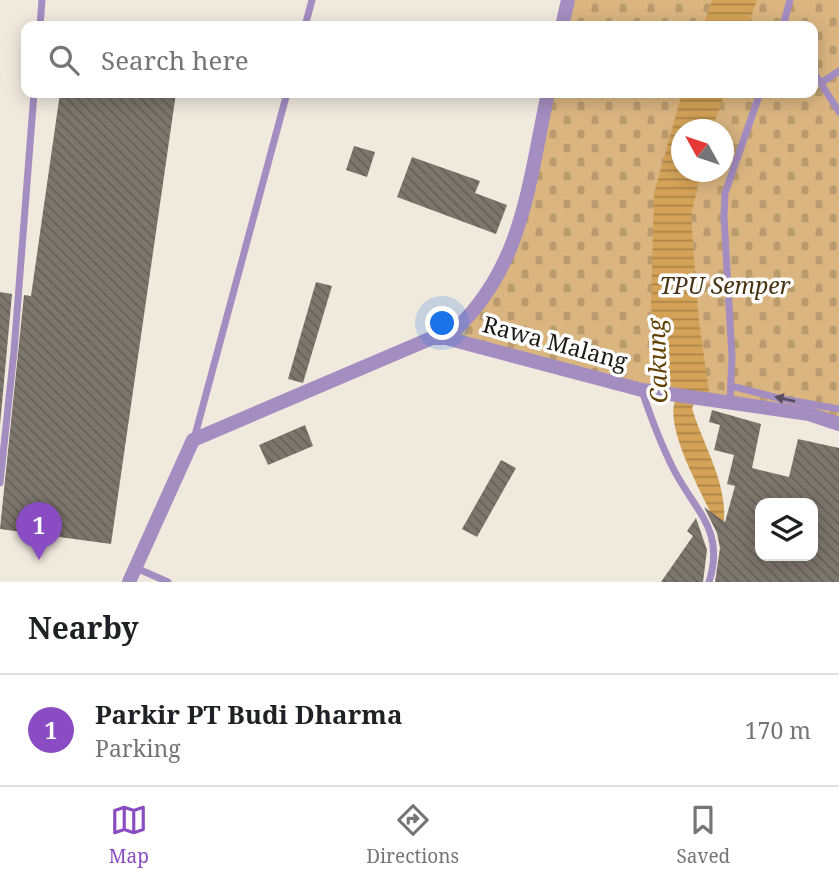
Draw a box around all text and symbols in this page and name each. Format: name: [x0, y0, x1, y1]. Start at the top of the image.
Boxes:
search box: [21, 21, 818, 98]
icon: search: [45, 41, 83, 79]
text: Search here: [101, 42, 249, 78]
north arrow: [671, 119, 734, 182]
park label: TPU Semper: [660, 269, 791, 301]
your location: [425, 306, 459, 340]
street label: Rawa Malang: [479, 307, 632, 377]
water label: Cakung: [638, 317, 674, 404]
one-way arrow: [774, 394, 796, 405]
map controls: [755, 498, 818, 561]
button: layers: [755, 498, 818, 561]
pin: 1: [16, 502, 62, 560]
text: Nearby: [28, 607, 139, 648]
text: Parkir PT Budi Dharma: [95, 696, 403, 732]
text: 1: [45, 714, 58, 746]
text: 170 m: [745, 714, 811, 746]
text: Parking: [95, 732, 181, 764]
tab: Map: [109, 801, 149, 869]
tab: Directions: [366, 801, 459, 869]
tab: Saved: [676, 801, 730, 869]

